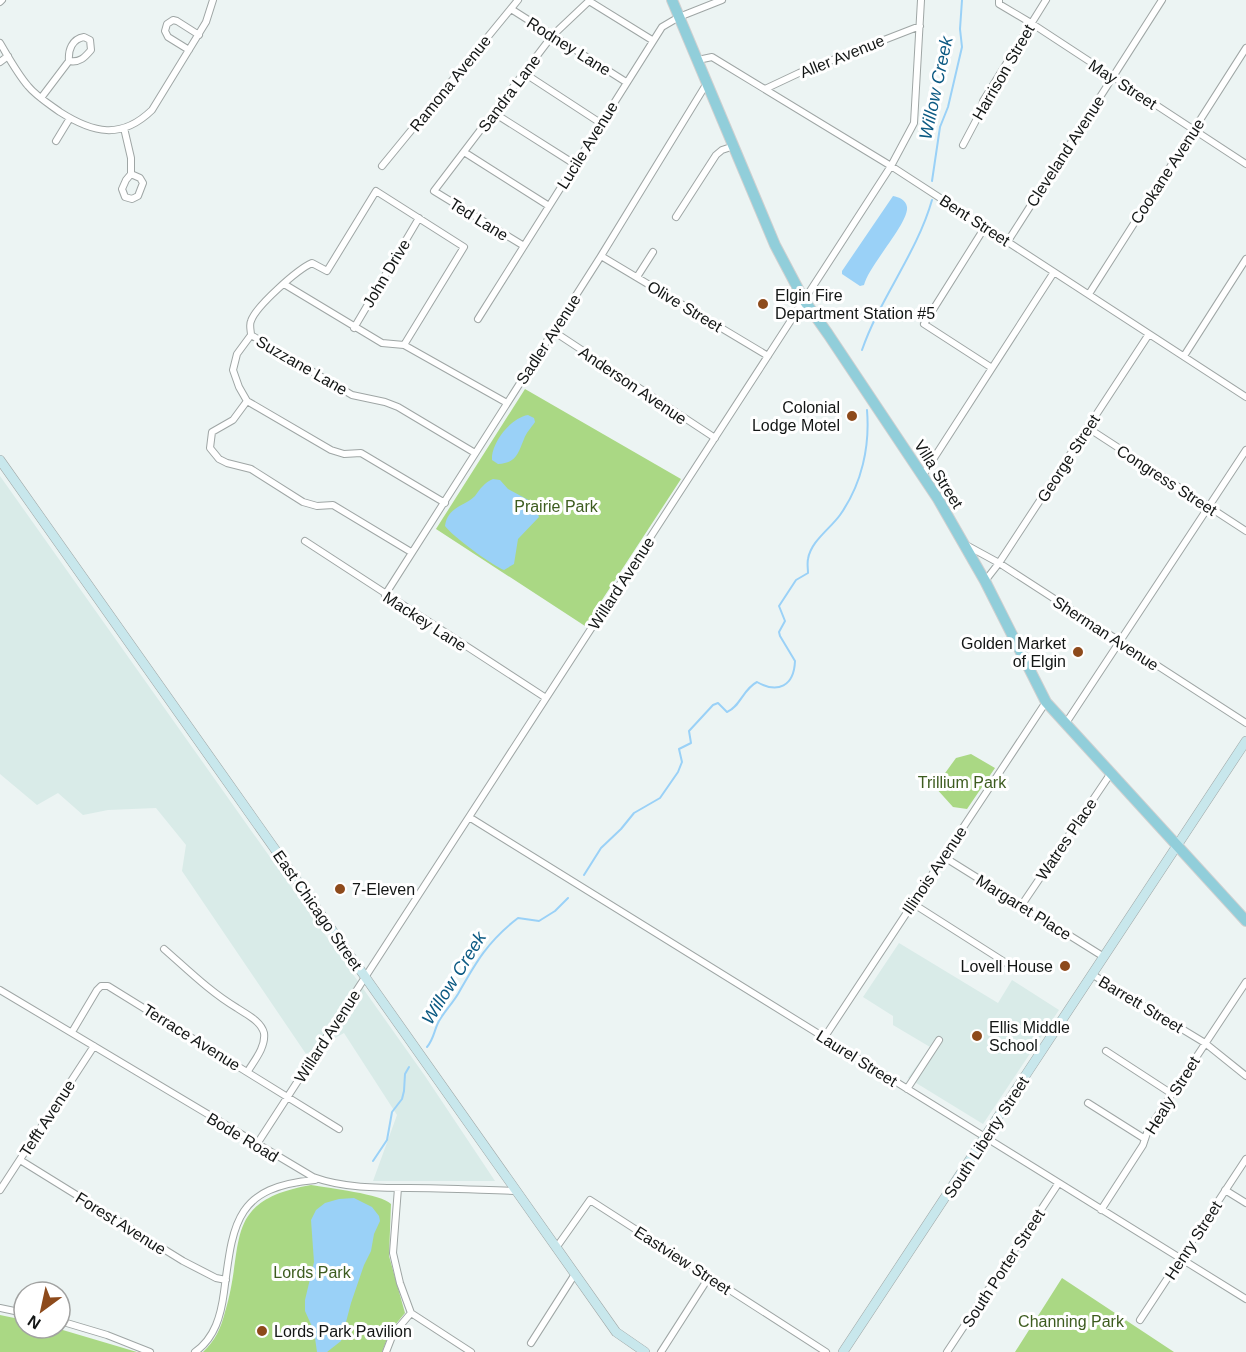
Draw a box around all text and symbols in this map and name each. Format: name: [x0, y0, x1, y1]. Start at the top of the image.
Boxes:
street label: Rodney Lane: [524, 14, 614, 79]
street label: Harrison Street: [969, 21, 1038, 123]
street label: Ramona Avenue: [407, 32, 494, 135]
street label: Aller Avenue: [797, 32, 887, 81]
water label: Willow Creek: [915, 34, 957, 141]
street label: Sandra Lane: [475, 52, 544, 135]
street label: May Street: [1086, 56, 1160, 113]
street label: Cleveland Avenue: [1023, 93, 1108, 210]
street label: Lucile Avenue: [554, 99, 621, 192]
street label: Cookane Avenue: [1127, 116, 1208, 227]
street label: Bent Street: [937, 191, 1013, 250]
street label: Ted Lane: [446, 195, 511, 244]
street label: John Drive: [359, 236, 413, 310]
street label: Olive Street: [645, 278, 725, 336]
place label: Elgin Fire Department Station #5: [775, 287, 935, 322]
street label: Sadler Avenue: [513, 291, 584, 387]
marker: Elgin Fire Department Station #5: [756, 297, 770, 311]
street label: Suzzane Lane: [253, 332, 350, 398]
street label: Anderson Avenue: [576, 343, 690, 428]
place label: Colonial Lodge Motel: [752, 399, 840, 434]
marker: Colonial Lodge Motel: [845, 409, 859, 423]
street label: George Street: [1034, 411, 1103, 505]
street label: Villa Street: [911, 437, 967, 512]
street label: Congress Street: [1114, 442, 1220, 519]
park label: Prairie Park: [514, 498, 599, 515]
street label: Willard Avenue: [585, 534, 658, 633]
street label: Mackey Lane: [380, 588, 469, 655]
street label: Sherman Avenue: [1050, 593, 1162, 674]
place label: Golden Market of Elgin: [961, 635, 1067, 670]
marker: Golden Market of Elgin: [1071, 645, 1085, 659]
park label: Trillium Park: [918, 774, 1007, 791]
street label: Watres Place: [1033, 795, 1100, 883]
street label: Illinois Avenue: [899, 823, 970, 917]
street label: East Chicago Street: [270, 847, 366, 974]
street label: Margaret Place: [973, 871, 1074, 943]
place label: 7-Eleven: [352, 881, 415, 898]
marker: 7-Eleven: [333, 882, 347, 896]
water label: Willow Creek: [418, 927, 491, 1028]
place label: Lovell House: [961, 958, 1053, 975]
marker: Lovell House: [1058, 959, 1072, 973]
street label: Barrett Street: [1096, 973, 1186, 1037]
street label: Willard Avenue: [291, 987, 364, 1086]
street label: Terrace Avenue: [140, 1001, 243, 1074]
place label: Ellis Middle School: [989, 1019, 1070, 1054]
street label: Laurel Street: [813, 1027, 901, 1090]
marker: Ellis Middle School: [970, 1029, 984, 1043]
street label: Healy Street: [1142, 1053, 1203, 1137]
street label: South Liberty Street: [941, 1073, 1032, 1201]
street label: Tefft Avenue: [16, 1077, 78, 1160]
street label: Bode Road: [204, 1110, 281, 1165]
street label: Forest Avenue: [73, 1189, 169, 1258]
street label: Henry Street: [1162, 1198, 1225, 1283]
street label: South Porter Street: [959, 1206, 1048, 1330]
street label: Eastview Street: [631, 1223, 734, 1298]
park label: Lords Park: [273, 1264, 352, 1281]
north arrow: [12, 1280, 72, 1340]
text: N: [25, 1312, 44, 1332]
park label: Channing Park: [1018, 1313, 1125, 1330]
place label: Lords Park Pavilion: [274, 1323, 412, 1340]
marker: Lords Park Pavilion: [255, 1324, 269, 1338]

